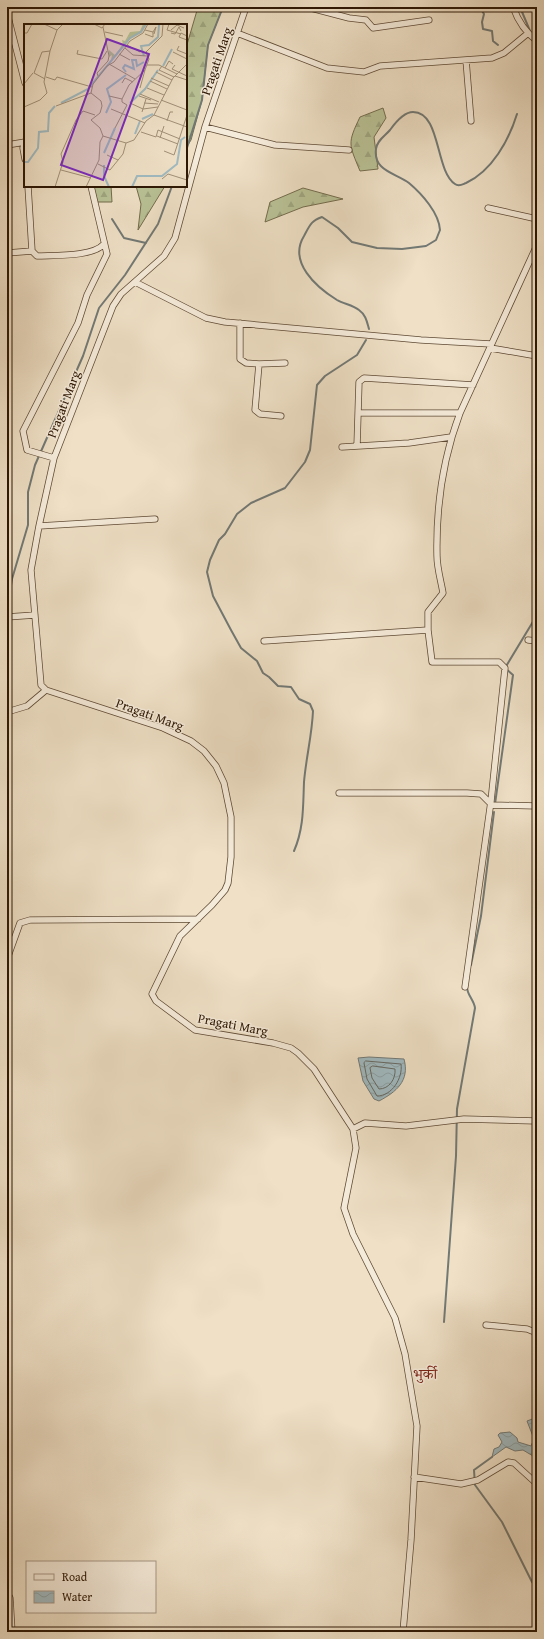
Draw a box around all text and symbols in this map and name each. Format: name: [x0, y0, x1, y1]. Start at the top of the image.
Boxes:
inset map: [24, 24, 187, 187]
street label: Pragati Marg: [196, 24, 237, 98]
street label: Pragati Marg: [42, 367, 85, 441]
street label: Pragati Marg: [113, 693, 187, 736]
street label: Pragati Marg: [196, 1008, 270, 1041]
district label: भुर्की: [413, 1363, 438, 1384]
legend: [26, 1561, 156, 1613]
text: Road: [62, 1568, 88, 1585]
text: Water: [62, 1588, 92, 1605]

